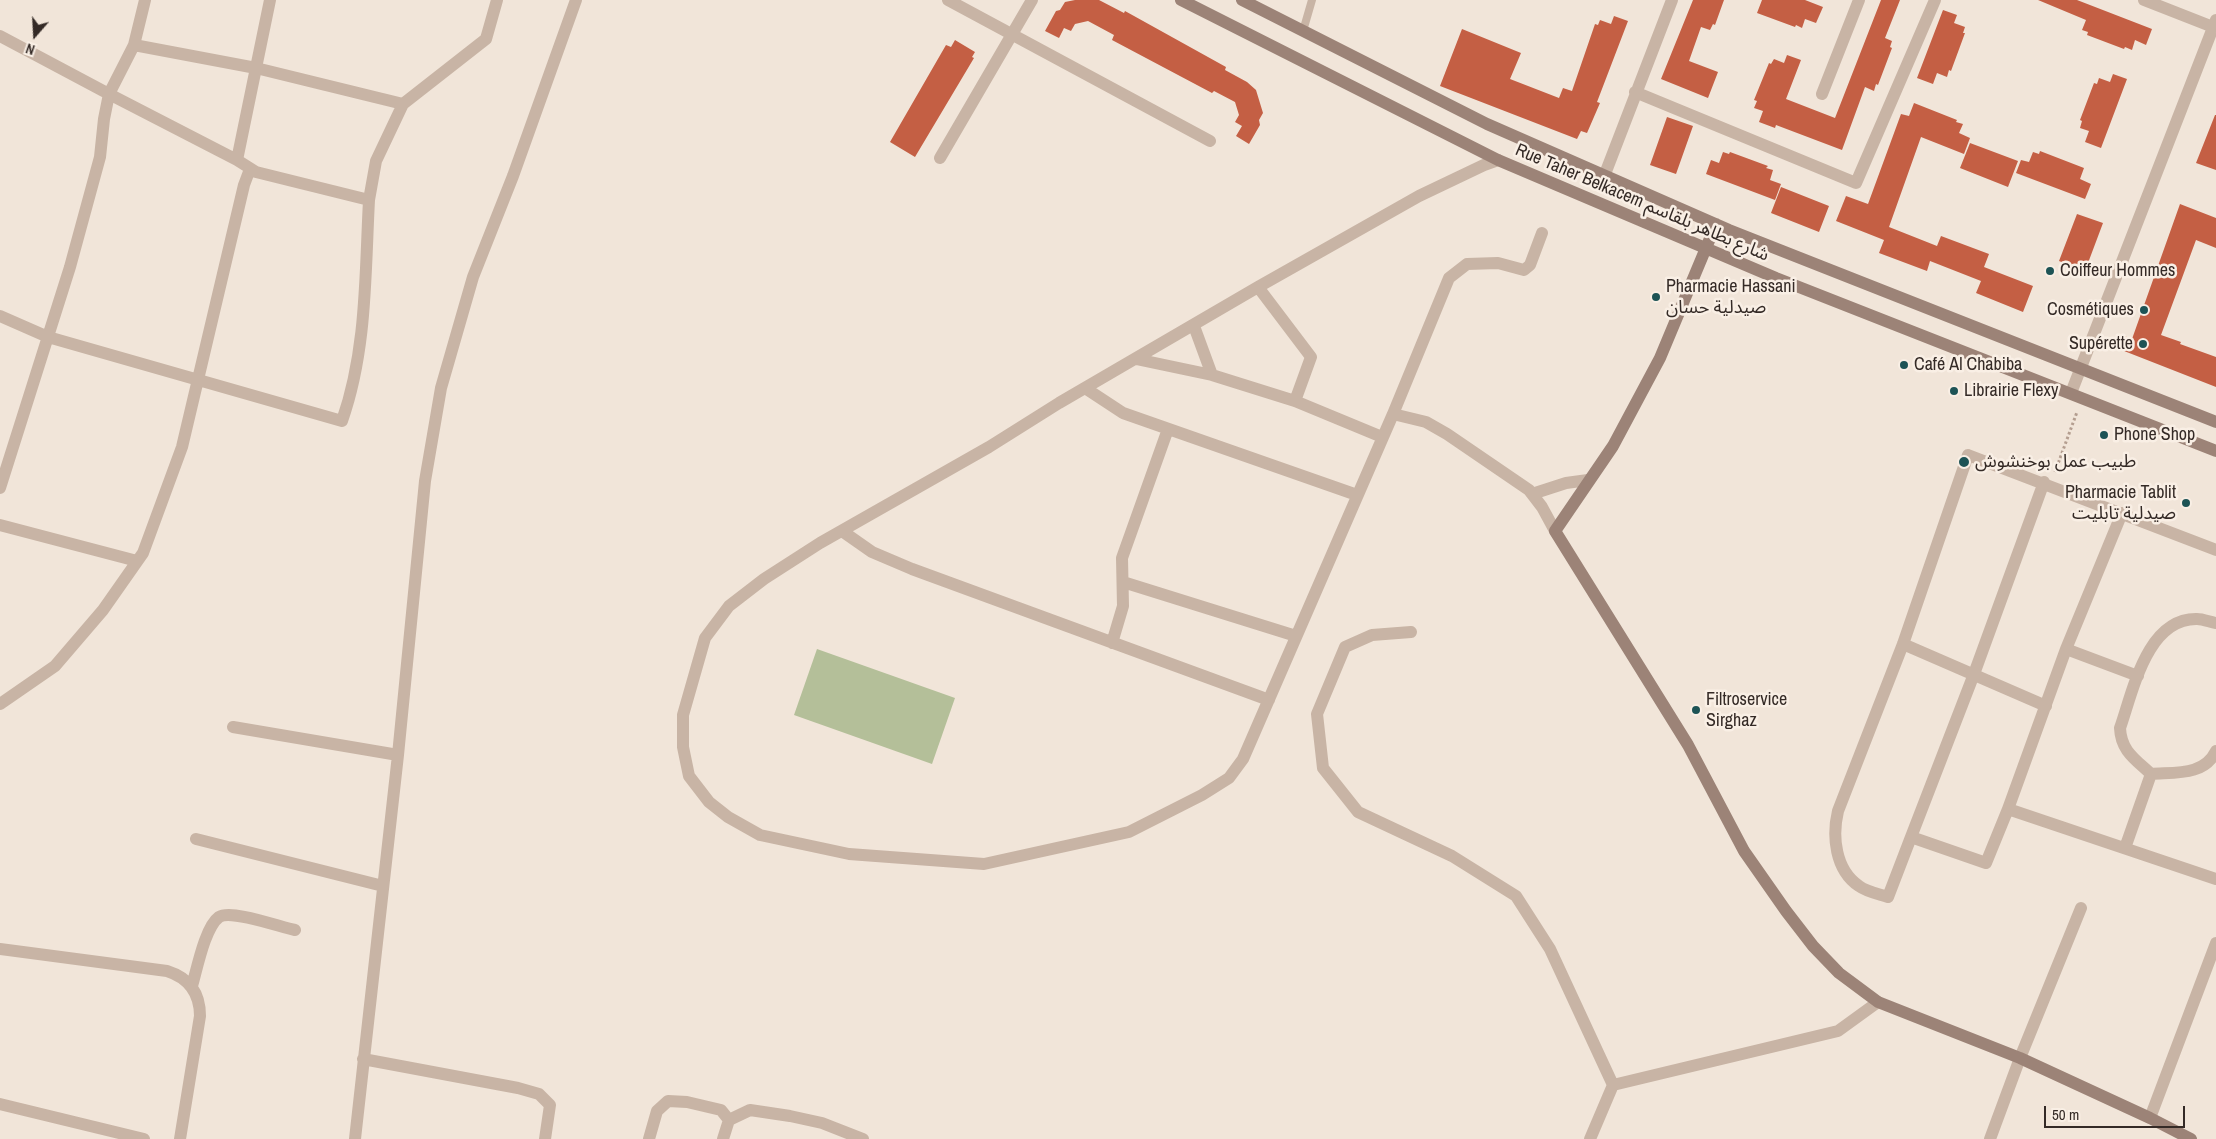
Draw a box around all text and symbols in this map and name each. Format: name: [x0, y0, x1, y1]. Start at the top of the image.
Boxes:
north arrow: [10, 10, 60, 60]
text: N: [23, 39, 37, 59]
street label: Rue Taher Belkacem شارع بطاهر بلقاسم: [1512, 140, 1772, 266]
place label: Coiffeur Hommes: [2060, 260, 2175, 282]
marker: Coiffeur Hommes: [2044, 265, 2056, 277]
place label: Pharmacie Hassani صيدلية حسان: [1666, 276, 1796, 318]
marker: Pharmacie Hassani صيدلية حسان: [1650, 291, 1662, 303]
place label: Cosmétiques: [2047, 299, 2134, 321]
marker: Cosmétiques: [2138, 304, 2150, 316]
place label: Supérette: [2069, 333, 2133, 355]
marker: Supérette: [2137, 338, 2149, 350]
place label: Café Al Chabiba: [1914, 354, 2022, 376]
marker: Café Al Chabiba: [1898, 359, 1910, 371]
place label: Librairie Flexy: [1964, 380, 2058, 402]
marker: Librairie Flexy: [1948, 385, 1960, 397]
place label: Phone Shop: [2114, 424, 2195, 446]
marker: Phone Shop: [2098, 429, 2110, 441]
place label: طبيب عمل بوخنشوش: [1975, 451, 2136, 473]
marker: طبيب عمل بوخنشوش: [1957, 455, 1971, 469]
place label: Pharmacie Tablit صيدلية تابليت: [2065, 482, 2176, 524]
marker: Pharmacie Tablit صيدلية تابليت: [2180, 497, 2192, 509]
place label: Filtroservice Sirghaz: [1706, 689, 1787, 732]
marker: Filtroservice Sirghaz: [1690, 704, 1702, 716]
scale bar: [2046, 1096, 2187, 1128]
text: 50 m: [2052, 1104, 2079, 1125]

